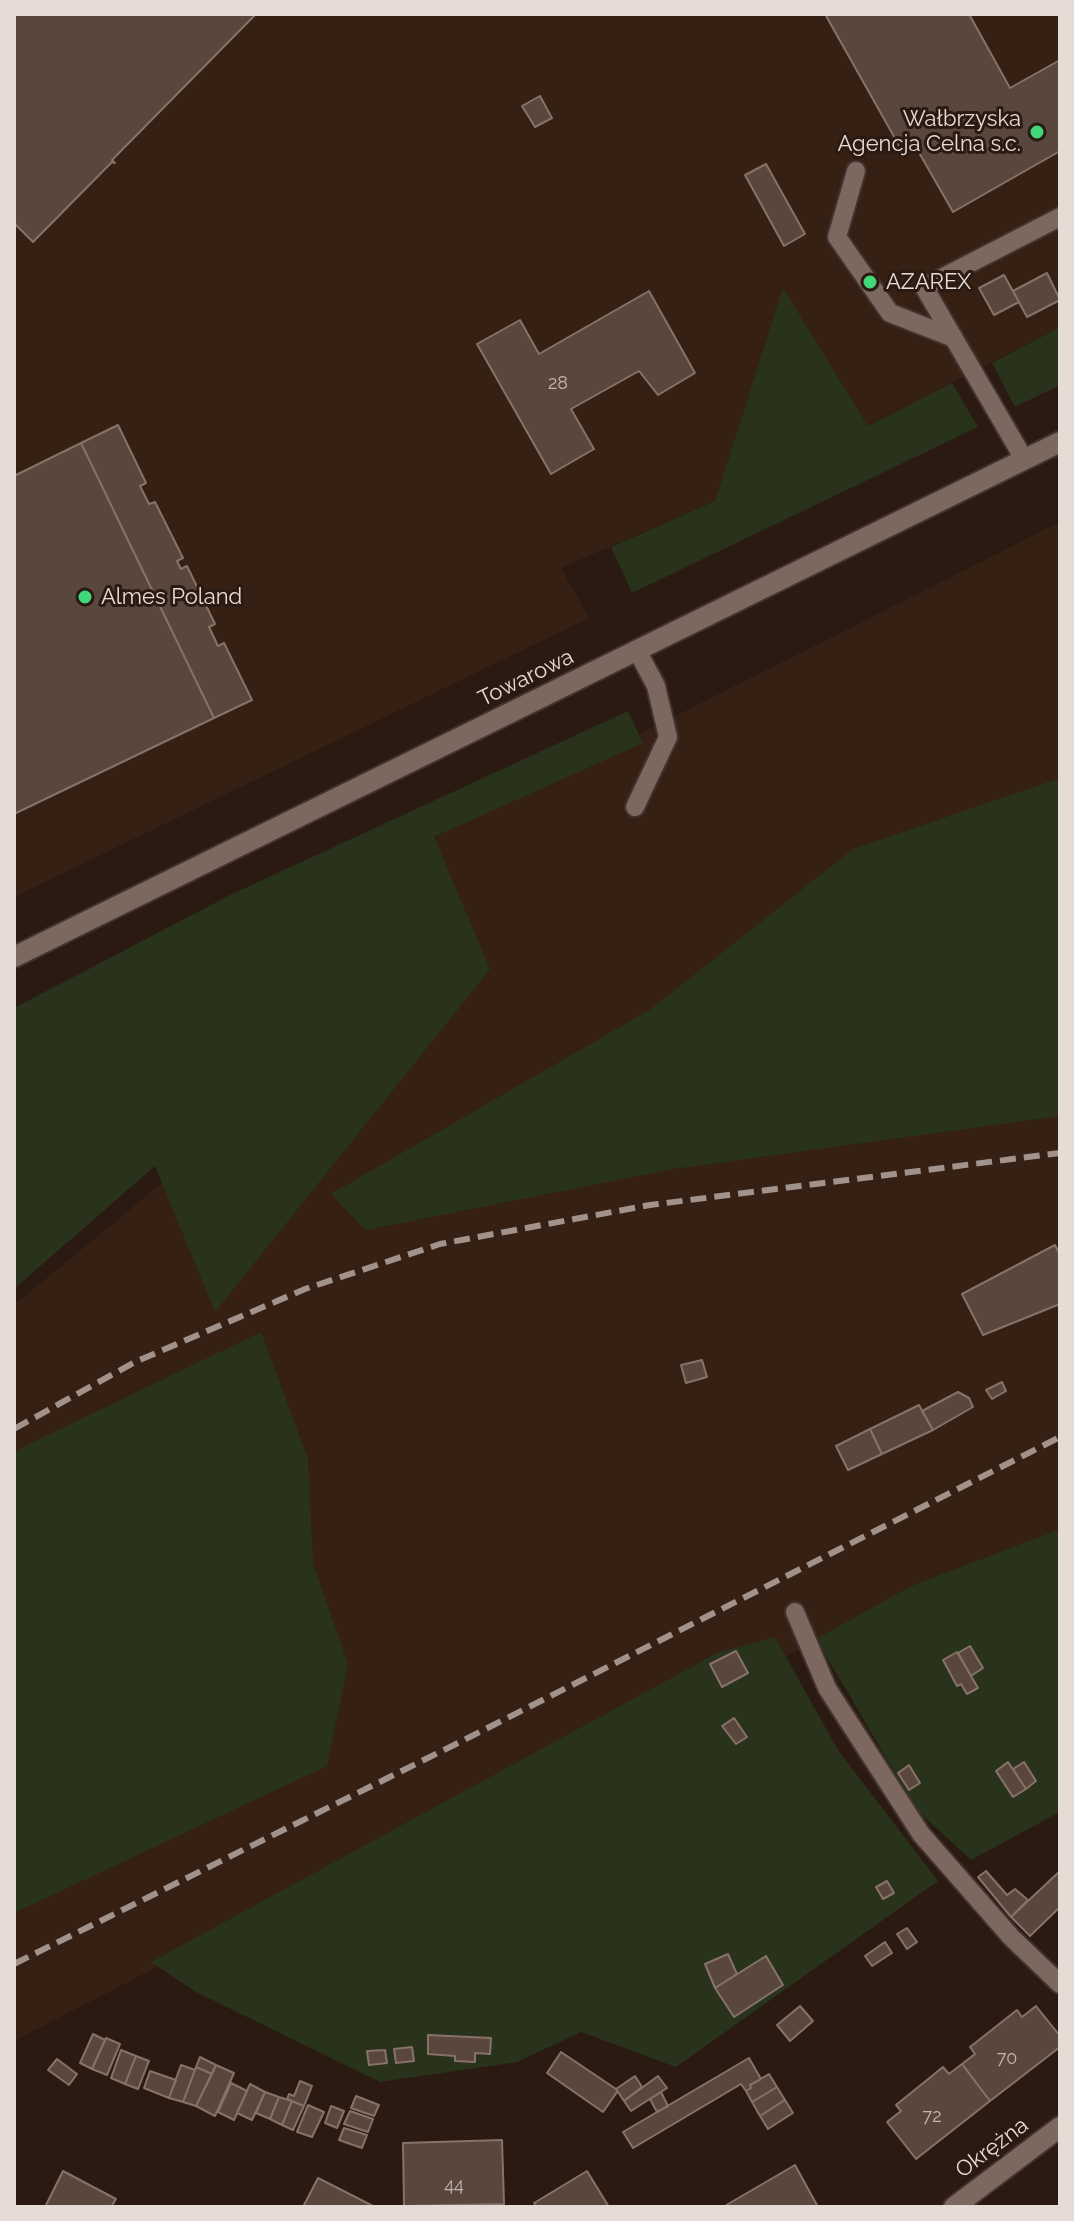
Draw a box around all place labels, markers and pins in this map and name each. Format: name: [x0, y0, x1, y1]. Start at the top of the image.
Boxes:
place label: Wałbrzyska Agencja Celna s.c.: [837, 106, 1021, 158]
marker: Wałbrzyska Agencja Celna s.c.: [1028, 123, 1046, 141]
place label: AZAREX: [886, 269, 971, 295]
marker: AZAREX: [861, 273, 879, 291]
place label: Almes Poland: [101, 584, 242, 610]
marker: Almes Poland: [76, 588, 94, 606]

